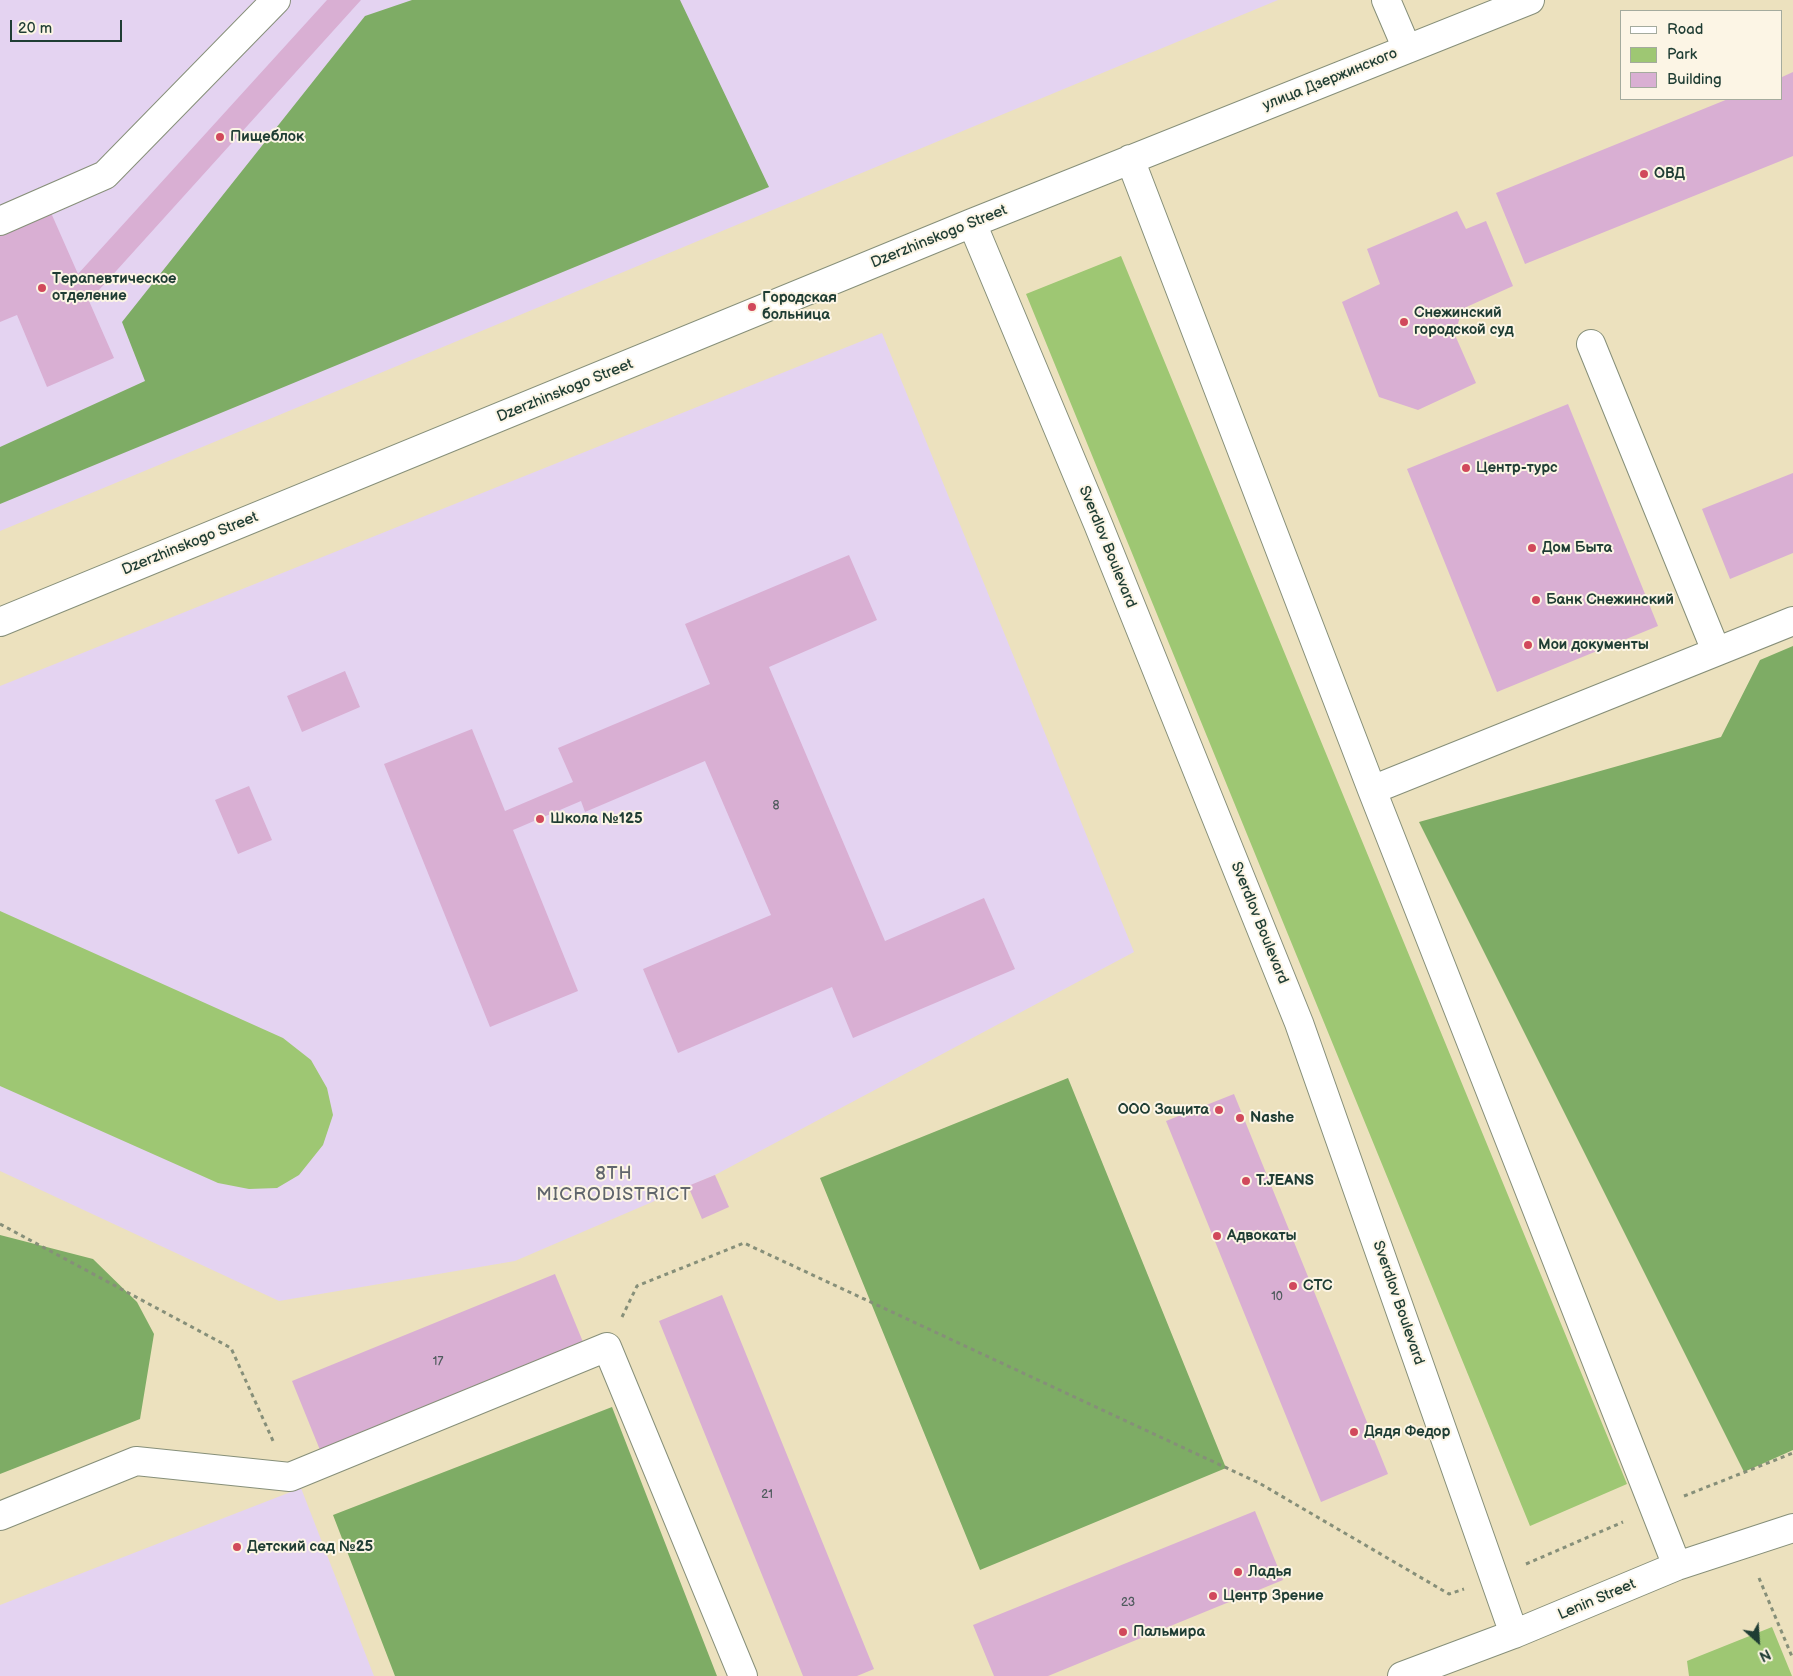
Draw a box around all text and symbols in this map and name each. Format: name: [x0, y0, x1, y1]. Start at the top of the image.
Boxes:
scale bar: [12, 10, 125, 42]
legend: [1620, 10, 1783, 100]
text: 20 m: [18, 19, 52, 38]
text: Road: [1667, 20, 1703, 39]
street label: улица Дзержинского: [1260, 45, 1400, 115]
text: Park: [1667, 45, 1697, 64]
text: Building: [1667, 70, 1722, 89]
place label: Пищеблок: [230, 128, 304, 146]
marker: Пищеблок: [214, 131, 226, 143]
place label: ОВД: [1654, 165, 1685, 183]
marker: ОВД: [1638, 168, 1650, 180]
street label: Dzerzhinskogo Street: [868, 201, 1010, 273]
place label: Терапевтическое отделение: [52, 270, 176, 305]
marker: Терапевтическое отделение: [36, 282, 48, 294]
place label: Городская больница: [762, 289, 837, 324]
marker: Городская больница: [746, 301, 758, 313]
place label: Снежинский городской суд: [1414, 304, 1514, 339]
marker: Снежинский городской суд: [1398, 316, 1410, 328]
street label: Dzerzhinskogo Street: [494, 355, 636, 427]
place label: Центр-турс: [1476, 459, 1558, 477]
marker: Центр-турс: [1460, 462, 1472, 474]
street label: Sverdlov Boulevard: [1074, 483, 1140, 611]
street label: Dzerzhinskogo Street: [119, 508, 261, 580]
place label: Дом Быта: [1542, 539, 1612, 557]
marker: Дом Быта: [1526, 542, 1538, 554]
place label: Банк Снежинский: [1546, 591, 1674, 609]
marker: Банк Снежинский: [1530, 594, 1542, 606]
place label: Мои документы: [1538, 636, 1649, 654]
marker: Мои документы: [1522, 639, 1534, 651]
house number: 8: [773, 799, 779, 813]
place label: Школа №125: [550, 810, 643, 828]
marker: Школа №125: [534, 813, 546, 825]
street label: Sverdlov Boulevard: [1226, 859, 1292, 987]
place label: ООО Защита: [1118, 1101, 1209, 1119]
marker: ООО Защита: [1213, 1104, 1225, 1116]
place label: Nashe: [1250, 1109, 1294, 1127]
marker: Nashe: [1234, 1112, 1246, 1124]
district label: 8TH MICRODISTRICT: [535, 1163, 693, 1206]
place label: T.JEANS: [1256, 1172, 1314, 1190]
marker: T.JEANS: [1240, 1175, 1252, 1187]
place label: Адвокаты: [1227, 1227, 1297, 1245]
marker: Адвокаты: [1211, 1230, 1223, 1242]
street label: Sverdlov Boulevard: [1368, 1239, 1428, 1367]
place label: СТС: [1303, 1277, 1332, 1295]
marker: СТС: [1287, 1280, 1299, 1292]
house number: 10: [1271, 1290, 1283, 1304]
house number: 17: [433, 1355, 443, 1369]
place label: Дядя Федор: [1364, 1423, 1450, 1441]
marker: Дядя Федор: [1348, 1426, 1360, 1438]
house number: 21: [761, 1488, 773, 1502]
place label: Детский сад №25: [247, 1538, 373, 1556]
marker: Детский сад №25: [231, 1541, 243, 1553]
place label: Ладья: [1248, 1563, 1292, 1581]
marker: Ладья: [1232, 1566, 1244, 1578]
street label: Lenin Street: [1555, 1576, 1639, 1624]
place label: Центр Зрение: [1223, 1587, 1324, 1605]
marker: Центр Зрение: [1207, 1590, 1219, 1602]
house number: 23: [1121, 1596, 1135, 1610]
north arrow: [1733, 1616, 1783, 1666]
place label: Пальмира: [1133, 1623, 1205, 1641]
marker: Пальмира: [1117, 1626, 1129, 1638]
text: N: [1756, 1645, 1773, 1665]

